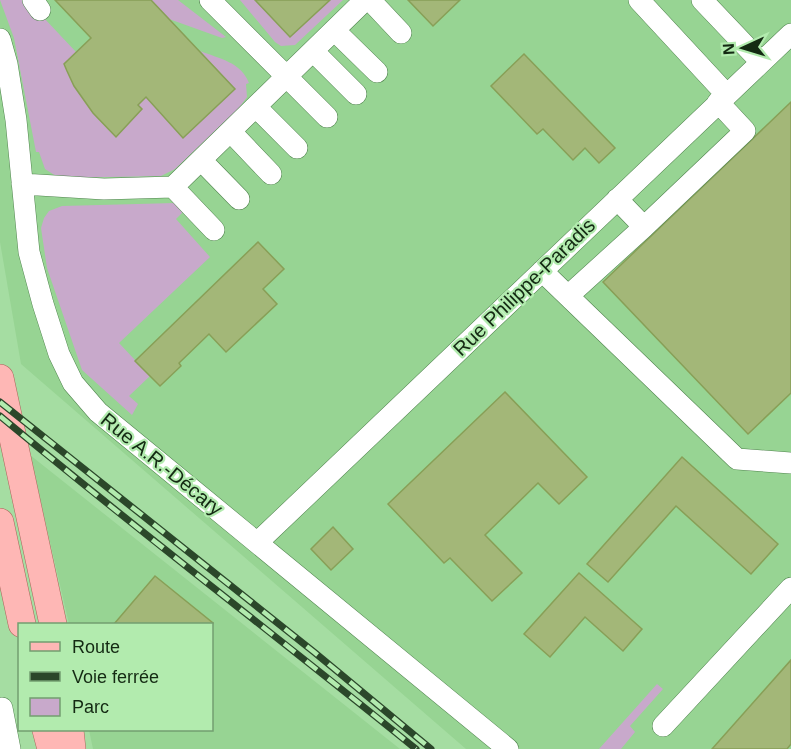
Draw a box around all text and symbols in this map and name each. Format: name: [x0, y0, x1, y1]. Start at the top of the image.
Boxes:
north arrow: [713, 18, 773, 78]
text: N: [720, 43, 737, 55]
street label: Rue Philippe-Paradis: [449, 214, 599, 360]
street label: Rue A.R.-Décary: [97, 408, 227, 520]
legend: [18, 623, 213, 731]
text: Route: [72, 637, 120, 657]
text: Voie ferrée: [72, 667, 159, 687]
text: Parc: [72, 697, 109, 717]

